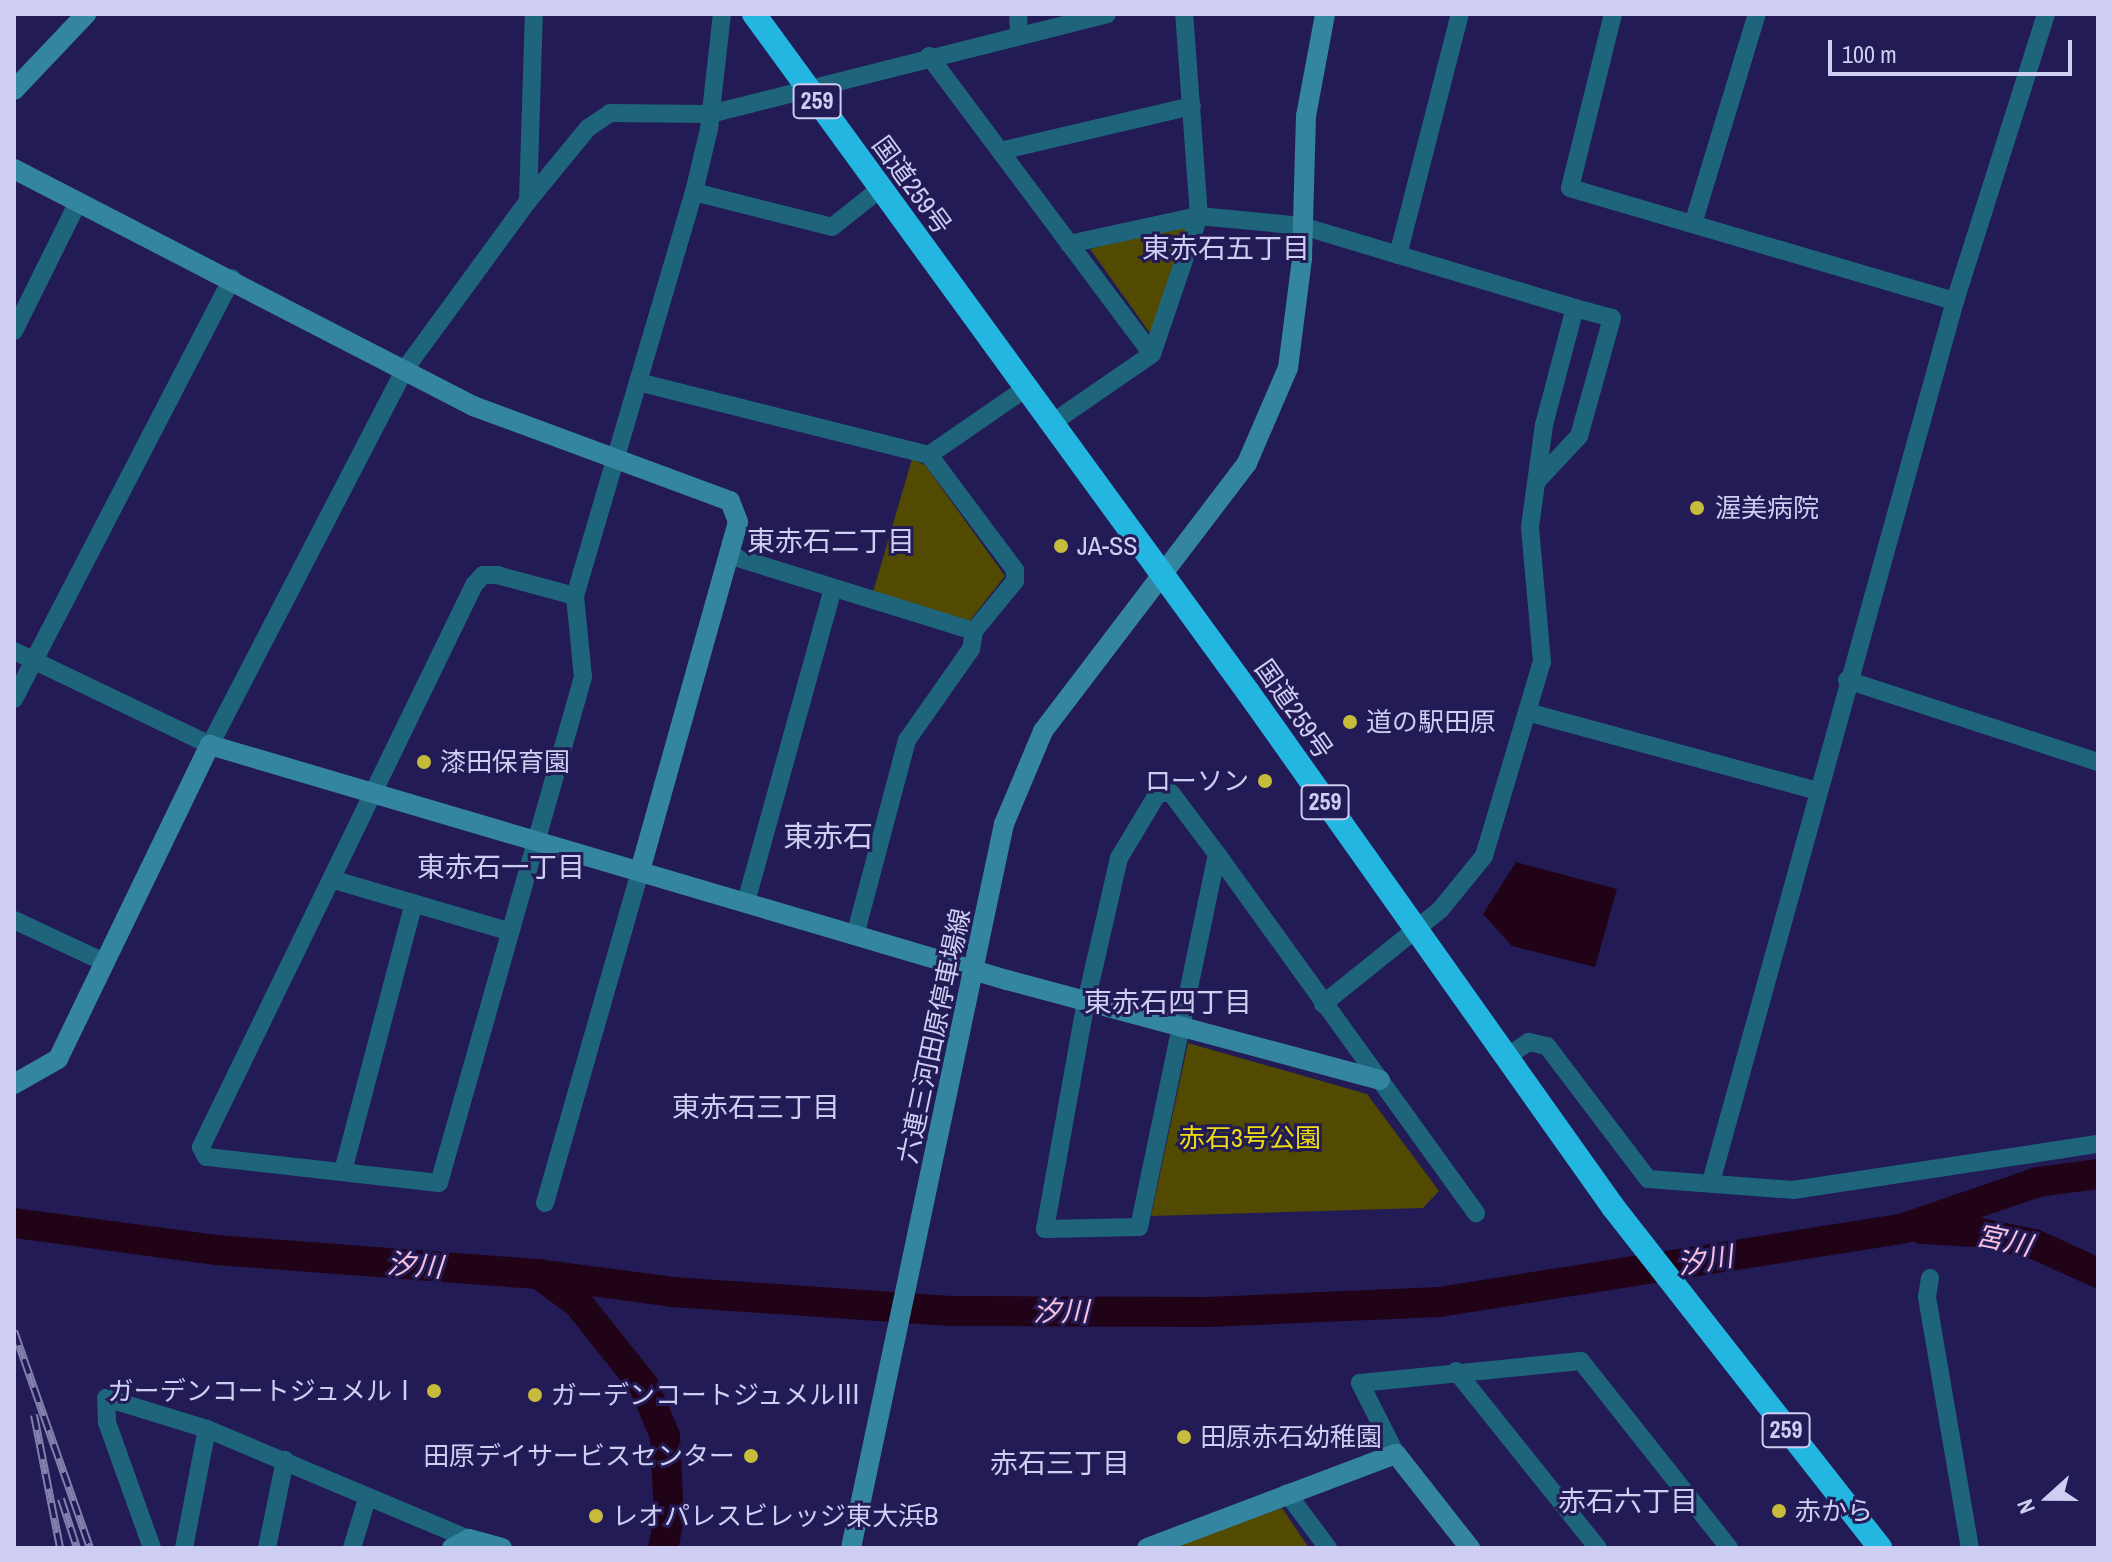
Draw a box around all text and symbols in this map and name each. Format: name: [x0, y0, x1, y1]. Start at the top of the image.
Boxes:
scale bar: [1832, 24, 2076, 74]
text: 100 m: [1842, 38, 1897, 70]
road number: 259: [791, 81, 843, 121]
street label: 国道259号: [866, 130, 958, 240]
district label: 東赤石五丁目: [1142, 231, 1310, 265]
place label: 渥美病院: [1715, 492, 1819, 524]
marker: 渥美病院: [1686, 497, 1708, 519]
district label: 東赤石二丁目: [747, 524, 915, 558]
place label: JA-SS: [1077, 530, 1137, 562]
marker: JA-SS: [1052, 537, 1070, 555]
street label: 国道259号: [1249, 654, 1339, 764]
place label: 道の駅田原: [1366, 706, 1496, 738]
marker: 道の駅田原: [1341, 713, 1359, 731]
place label: 漆田保育園: [440, 746, 570, 778]
marker: 漆田保育園: [415, 753, 433, 771]
place label: ローソン: [1145, 765, 1249, 797]
marker: ローソン: [1256, 772, 1274, 790]
road number: 259: [1299, 782, 1351, 822]
district label: 東赤石: [783, 818, 873, 854]
district label: 東赤石一丁目: [417, 850, 585, 884]
street label: 六連三河田原停車場線: [892, 906, 976, 1166]
district label: 東赤石四丁目: [1084, 985, 1252, 1019]
district label: 東赤石三丁目: [672, 1090, 840, 1124]
park label: 赤石3号公園: [1179, 1122, 1321, 1154]
water label: 宮川: [1973, 1218, 2035, 1262]
water label: 汐川: [1675, 1239, 1735, 1281]
water label: 汐川: [386, 1246, 444, 1284]
water label: 汐川: [1033, 1294, 1089, 1328]
place label: ガーデンコートジュメルⅠ: [106, 1375, 418, 1407]
place label: ガーデンコートジュメルⅢ: [551, 1379, 863, 1411]
marker: ガーデンコートジュメルⅠ: [425, 1382, 443, 1400]
marker: ガーデンコートジュメルⅢ: [526, 1386, 544, 1404]
road number: 259: [1760, 1410, 1812, 1450]
place label: 田原赤石幼稚園: [1200, 1421, 1382, 1453]
marker: 田原赤石幼稚園: [1175, 1428, 1193, 1446]
place label: 田原デイサービスセンター: [423, 1440, 735, 1472]
district label: 赤石三丁目: [990, 1446, 1130, 1480]
marker: 田原デイサービスセンター: [742, 1447, 760, 1465]
north arrow: [2008, 1458, 2088, 1538]
district label: 赤石六丁目: [1558, 1484, 1698, 1518]
place label: 赤から: [1795, 1495, 1873, 1527]
text: N: [2009, 1495, 2042, 1518]
place label: レオパレスビレッジ東大浜B: [612, 1500, 938, 1532]
marker: 赤から: [1770, 1502, 1788, 1520]
marker: レオパレスビレッジ東大浜B: [587, 1507, 605, 1525]

